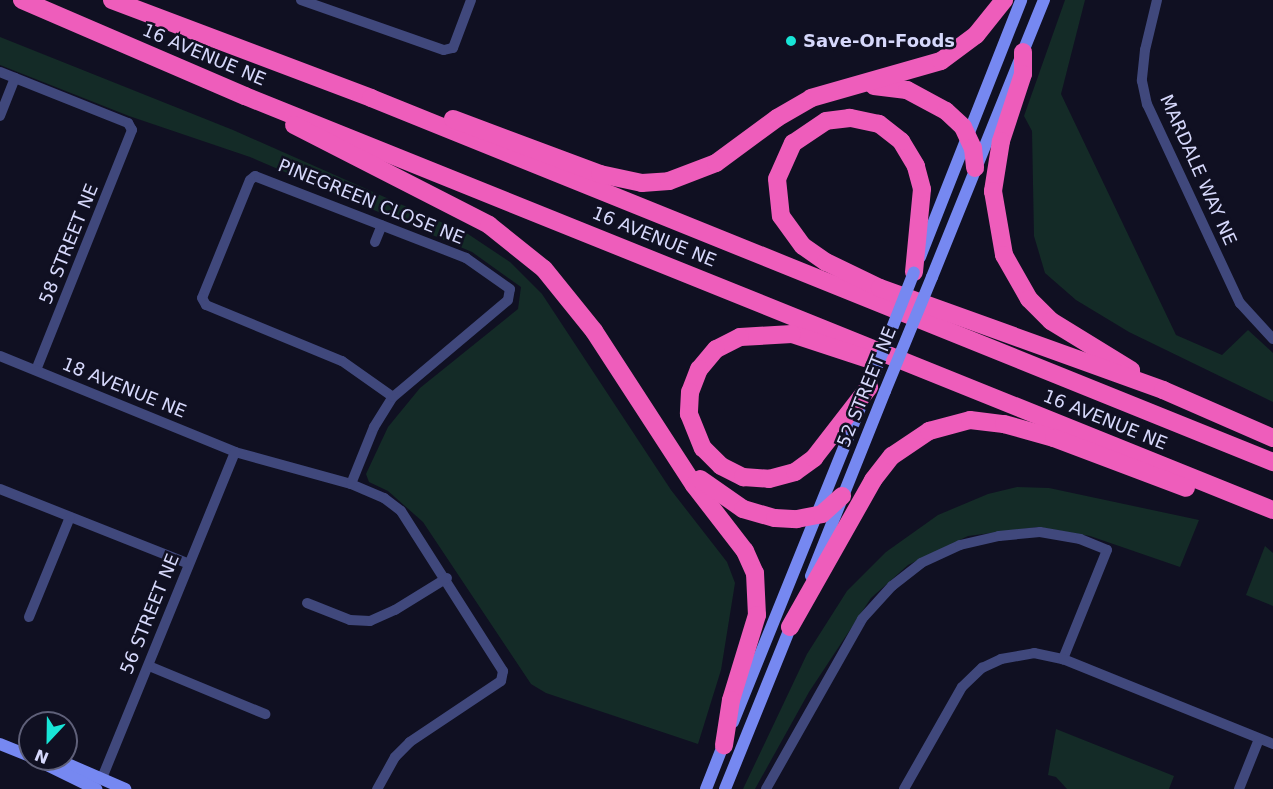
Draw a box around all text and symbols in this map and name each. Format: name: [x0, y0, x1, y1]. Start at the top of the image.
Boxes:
street label: 16 AVENUE NE: [139, 19, 269, 91]
place label: Save-On-Foods: [803, 30, 955, 52]
marker: Save-On-Foods: [784, 34, 798, 48]
street label: MARDALE WAY NE: [1155, 91, 1241, 249]
street label: PINEGREEN CLOSE NE: [275, 155, 467, 249]
street label: 58 STREET NE: [35, 181, 103, 307]
street label: 16 AVENUE NE: [589, 202, 719, 272]
street label: 52 STREET NE: [833, 324, 901, 450]
street label: 18 AVENUE NE: [59, 353, 189, 423]
street label: 16 AVENUE NE: [1040, 385, 1170, 455]
street label: 56 STREET NE: [116, 551, 184, 677]
north arrow: [18, 711, 78, 771]
text: N: [32, 745, 52, 768]

